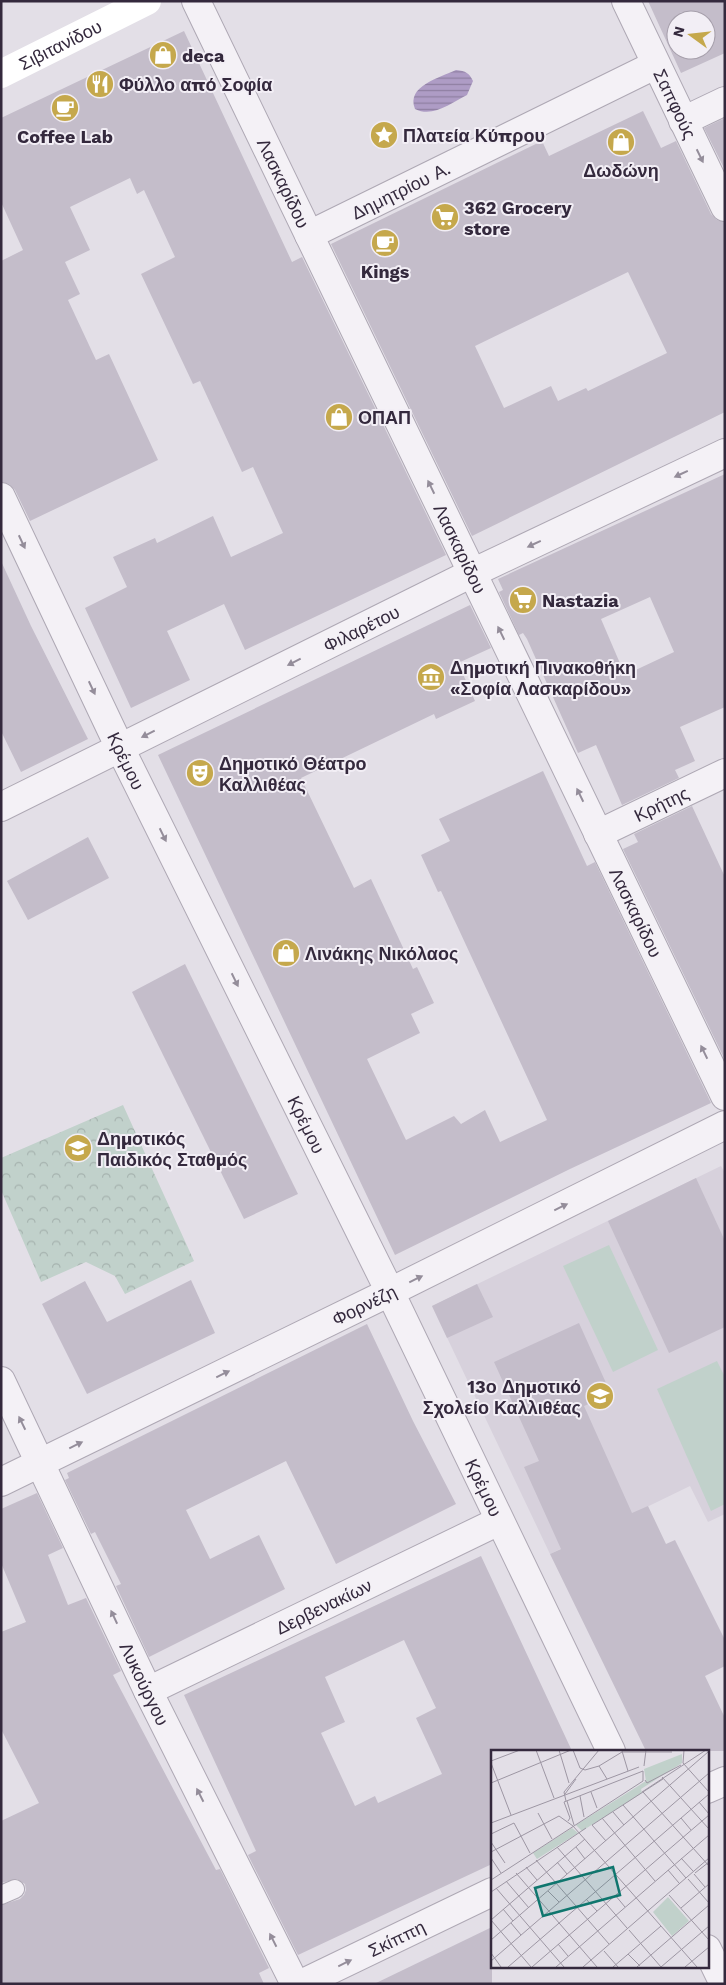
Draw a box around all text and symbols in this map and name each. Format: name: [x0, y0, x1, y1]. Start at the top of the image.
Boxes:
north arrow: [666, 10, 716, 60]
street label: Σιβιτανίδου: [15, 15, 105, 74]
text: N: [669, 25, 688, 39]
shop icon: deca: [148, 40, 178, 70]
place label: deca: [182, 45, 225, 66]
street label: Σαπφούς: [650, 65, 701, 142]
restaurant icon: Φύλλο από Σοφία: [85, 69, 115, 99]
place label: Φύλλο από Σοφία: [119, 74, 272, 95]
cafe icon: Coffee Lab: [50, 93, 80, 123]
place icon: Πλατεία Κύπρου: [369, 120, 399, 150]
place label: Πλατεία Κύπρου: [403, 125, 545, 146]
place label: Coffee Lab: [17, 126, 113, 147]
shop icon: Δωδώνη: [606, 127, 636, 157]
street label: Λασκαρίδου: [253, 135, 314, 231]
one-way arrow: [696, 148, 704, 163]
street label: Δημητρίου Α.: [348, 157, 453, 223]
place label: Δωδώνη: [583, 160, 659, 181]
place label: 362 Grocery store: [464, 197, 572, 239]
supermarket icon: 362 Grocery store: [430, 202, 460, 232]
cafe icon: Kings: [370, 228, 400, 258]
place label: Kings: [361, 261, 410, 282]
shop icon: ΟΠΑΠ: [324, 402, 354, 432]
place label: ΟΠΑΠ: [358, 407, 411, 428]
one-way arrow: [674, 470, 688, 478]
one-way arrow: [426, 480, 434, 494]
street label: Λασκαρίδου: [430, 500, 491, 597]
one-way arrow: [18, 534, 26, 549]
one-way arrow: [527, 540, 541, 548]
supermarket icon: Nastazia: [508, 585, 538, 615]
place label: Nastazia: [542, 590, 619, 611]
street label: Φιλαρέτου: [319, 600, 403, 656]
one-way arrow: [497, 626, 505, 640]
place label: Δημοτική Πινακοθήκη «Σοφία Λασκαρίδου»: [450, 657, 636, 699]
one-way arrow: [287, 658, 301, 666]
museum icon: Δημοτική Πινακοθήκη «Σοφία Λασκαρίδου»: [416, 662, 446, 692]
one-way arrow: [88, 681, 96, 695]
street label: Κρέμου: [103, 729, 149, 793]
one-way arrow: [141, 730, 155, 738]
place label: Δημοτικό Θέατρο Καλλιθέας: [219, 753, 367, 795]
theatre icon: Δημοτικό Θέατρο Καλλιθέας: [185, 758, 215, 788]
street label: Κρήτης: [630, 782, 692, 826]
one-way arrow: [575, 788, 583, 802]
one-way arrow: [159, 827, 167, 842]
street label: Λασκαρίδου: [606, 864, 667, 960]
shop icon: Λινάκης Νικόλαος: [271, 938, 301, 968]
place label: Λινάκης Νικόλαος: [305, 943, 458, 964]
one-way arrow: [231, 973, 239, 987]
one-way arrow: [699, 1045, 707, 1059]
street label: Κρέμου: [284, 1092, 330, 1157]
place label: Δημοτικός Παιδικός Σταθμός: [97, 1128, 247, 1170]
school or university icon: Δημοτικός Παιδικός Σταθμός: [63, 1133, 93, 1163]
one-way arrow: [554, 1203, 568, 1211]
one-way arrow: [409, 1275, 423, 1283]
street label: Φορνέζη: [328, 1280, 400, 1329]
one-way arrow: [215, 1370, 230, 1378]
place label: 13ο Δημοτικό Σχολείο Καλλιθέας: [423, 1376, 581, 1418]
school or university icon: 13ο Δημοτικό Σχολείο Καλλιθέας: [585, 1381, 615, 1411]
one-way arrow: [17, 1416, 25, 1430]
one-way arrow: [69, 1441, 84, 1449]
street label: Κρέμου: [461, 1455, 507, 1520]
street label: Δερβενακίων: [272, 1574, 375, 1638]
one-way arrow: [109, 1610, 117, 1624]
street label: Λυκούργου: [116, 1639, 174, 1729]
inset map: [491, 1750, 708, 1968]
one-way arrow: [196, 1788, 204, 1802]
street label: Σκίππη: [365, 1915, 428, 1961]
one-way arrow: [269, 1933, 277, 1947]
one-way arrow: [338, 1958, 352, 1966]

